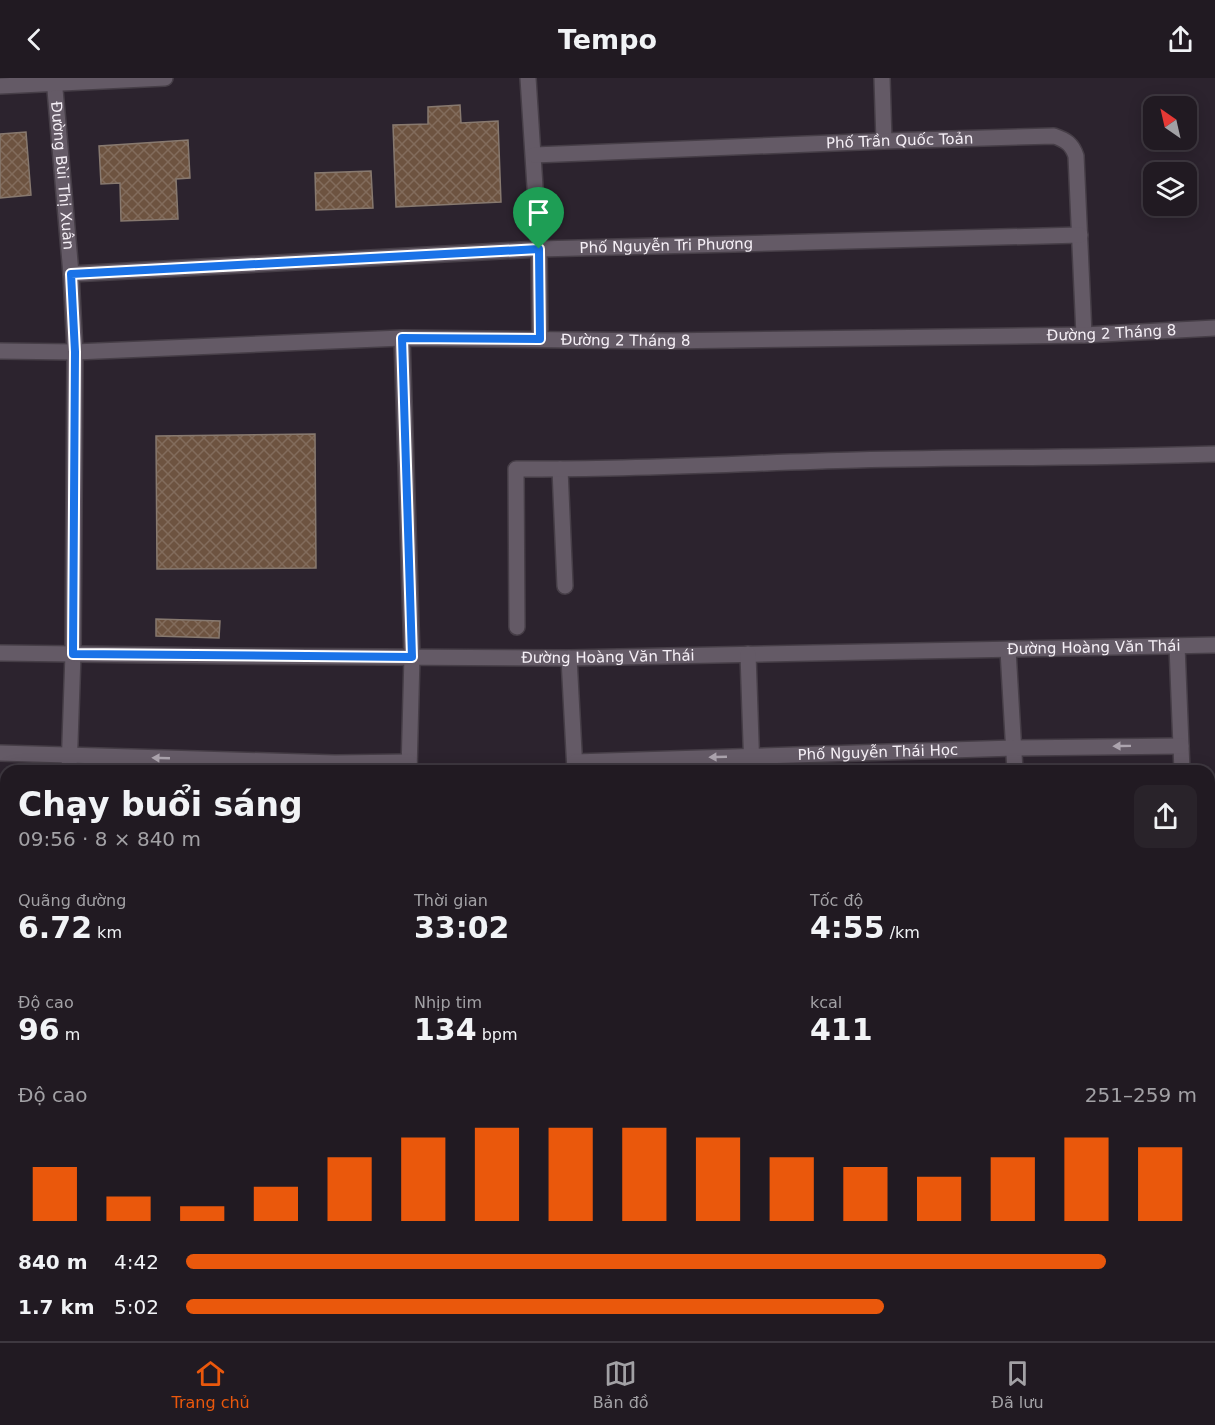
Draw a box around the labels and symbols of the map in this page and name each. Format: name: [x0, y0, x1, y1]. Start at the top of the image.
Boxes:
north arrow: [1143, 96, 1197, 150]
street label: Đường Bùi Thị Xuân: [47, 101, 78, 251]
street label: Phố Trần Quốc Toản: [826, 129, 974, 152]
pin: [513, 187, 564, 249]
street label: Phố Nguyễn Tri Phương: [579, 234, 753, 257]
street label: Đường 2 Tháng 8: [1047, 321, 1177, 345]
street label: Đường 2 Tháng 8: [561, 331, 691, 350]
street label: Đường Hoàng Văn Thái: [1007, 637, 1181, 658]
street label: Đường Hoàng Văn Thái: [521, 646, 695, 667]
street label: Phố Nguyễn Thái Học: [797, 741, 958, 764]
one-way arrow: [1113, 742, 1132, 751]
one-way arrow: [708, 752, 727, 762]
one-way arrow: [152, 754, 171, 763]

